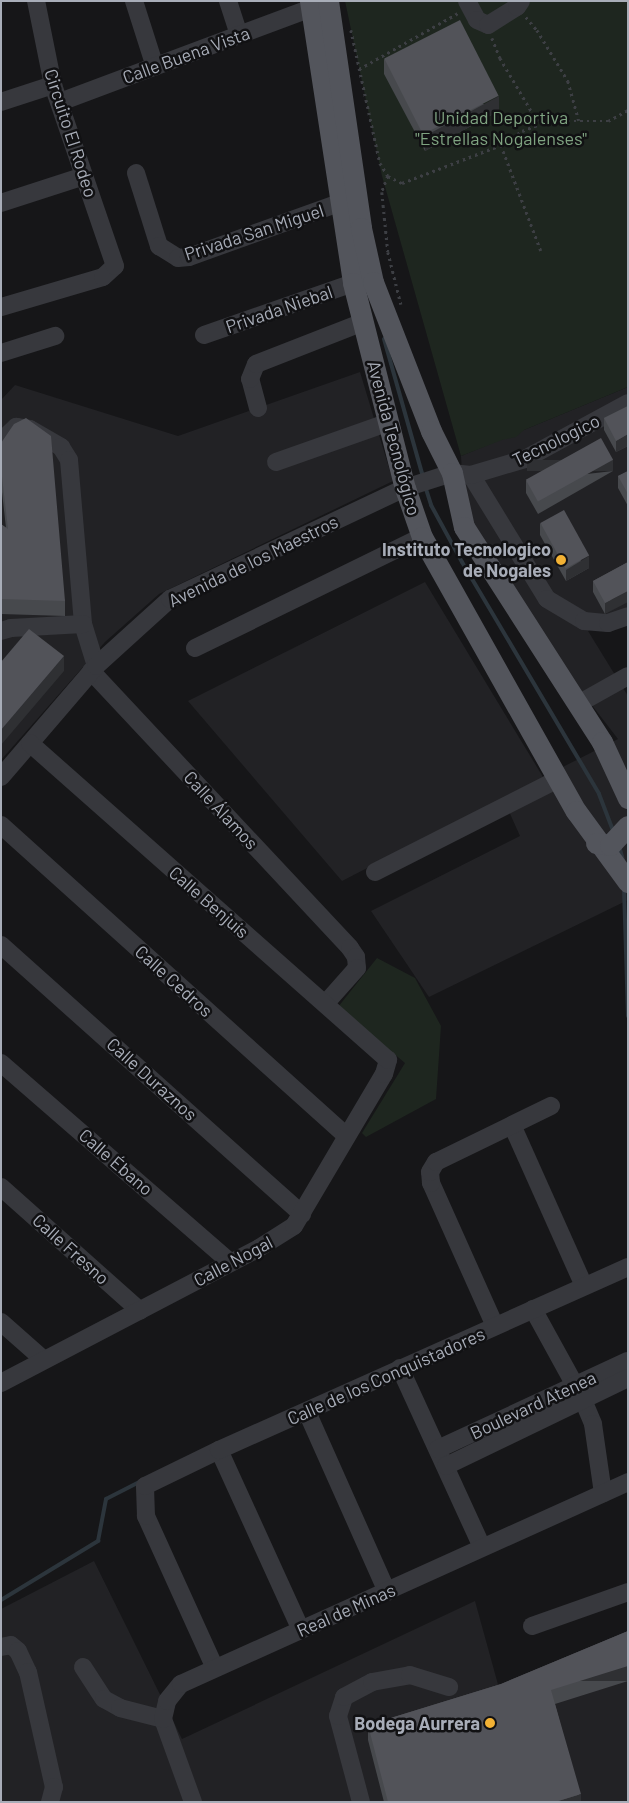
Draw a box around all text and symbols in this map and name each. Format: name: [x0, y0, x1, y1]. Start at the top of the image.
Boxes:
street label: Calle Buena Vista: [119, 22, 253, 88]
street label: Circuito El Rodeo: [40, 66, 102, 200]
park label: Unidad Deportiva "Estrellas Nogalenses": [415, 107, 587, 150]
street label: Privada San Miguel: [182, 199, 326, 265]
street label: Privada Niebal: [223, 281, 335, 337]
street label: Avenida Tecnológico: [363, 358, 425, 518]
street label: Tecnologico: [509, 410, 603, 470]
street label: Avenida de los Maestros: [165, 511, 341, 611]
place label: Instituto Tecnologico de Nogales: [382, 539, 551, 582]
marker: Instituto Tecnologico de Nogales: [555, 554, 567, 566]
street label: Calle Álamos: [179, 766, 263, 854]
street label: Calle Benjuís: [165, 862, 253, 942]
street label: Calle Cedros: [131, 941, 217, 1021]
street label: Calle Duraznos: [103, 1033, 201, 1125]
street label: Calle Ébano: [75, 1124, 157, 1200]
street label: Calle Fresno: [28, 1209, 114, 1289]
street label: Calle Nogal: [190, 1231, 276, 1291]
street label: Calle de los Conquistadores: [284, 1323, 488, 1429]
street label: Boulevard Atenea: [467, 1366, 599, 1444]
street label: Real de Minas: [293, 1579, 399, 1641]
place label: Bodega Aurrera: [354, 1712, 480, 1734]
marker: Bodega Aurrera: [484, 1717, 496, 1729]

